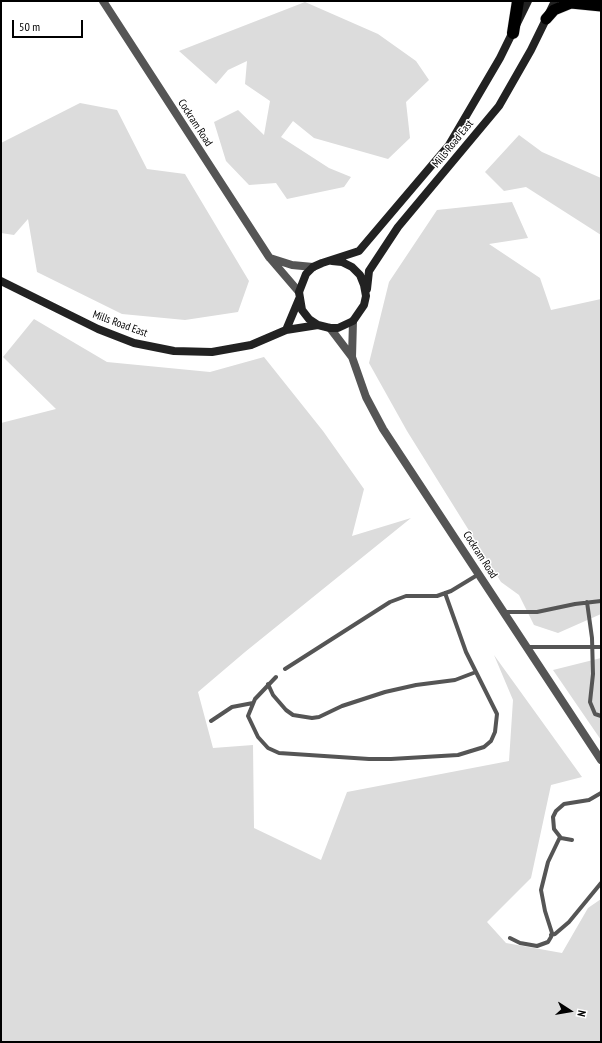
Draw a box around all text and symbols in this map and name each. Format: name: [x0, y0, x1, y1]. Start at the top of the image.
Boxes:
scale bar: [14, 12, 85, 38]
text: 50 m: [19, 19, 40, 34]
street label: Cockram Road: [175, 97, 215, 149]
street label: Mills Road East: [430, 117, 476, 171]
street label: Mills Road East: [91, 308, 149, 340]
street label: Cockram Road: [460, 529, 500, 581]
north arrow: [550, 991, 590, 1031]
text: N: [574, 1009, 589, 1018]

